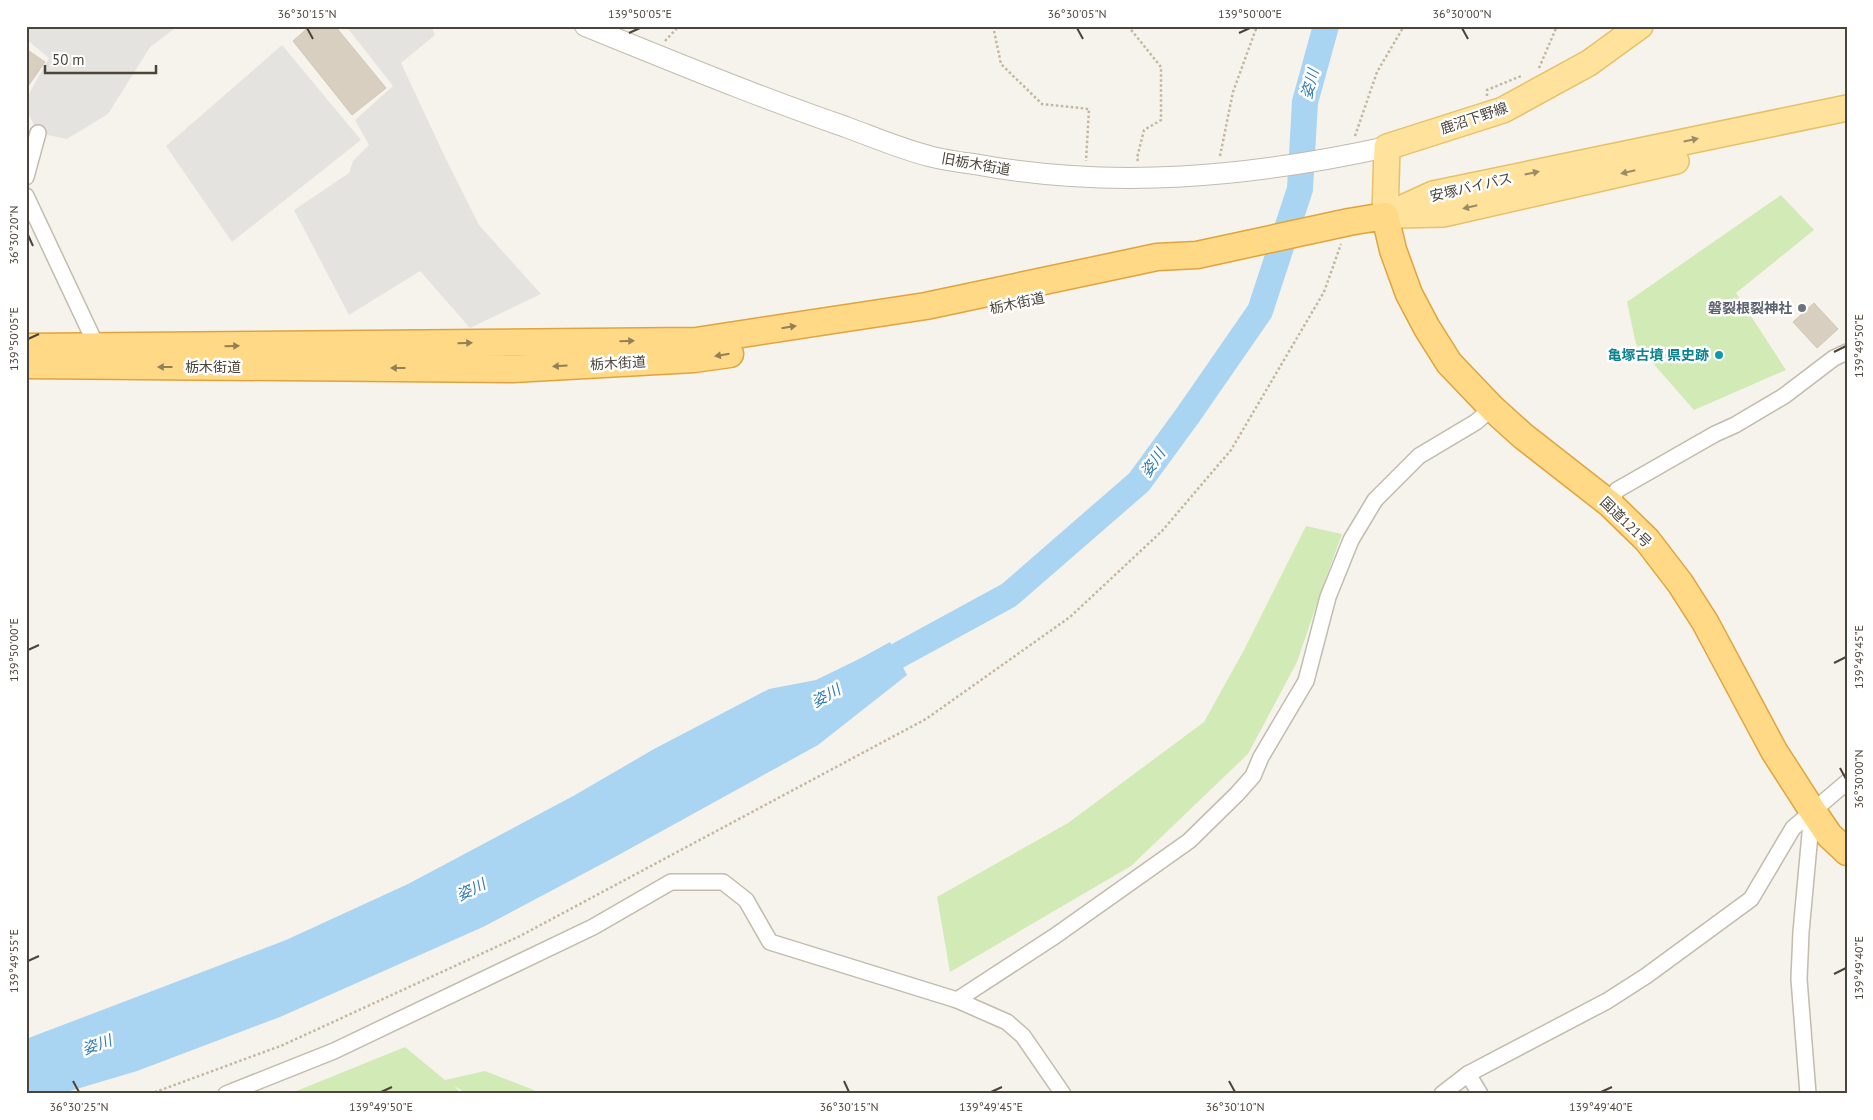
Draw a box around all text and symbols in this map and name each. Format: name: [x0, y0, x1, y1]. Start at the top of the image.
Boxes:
text: 36°30'15"N: [277, 6, 337, 21]
text: 139°50'05"E: [608, 6, 672, 21]
text: 36°30'05"N: [1047, 6, 1107, 21]
text: 139°50'00"E: [1218, 6, 1282, 21]
text: 36°30'00"N: [1432, 6, 1492, 21]
scale bar: [45, 42, 156, 74]
text: 50 m: [52, 50, 85, 69]
water label: 姿川: [1296, 65, 1323, 101]
street label: 鹿沼下野線: [1438, 98, 1510, 138]
one-way arrow: [1683, 136, 1699, 144]
street label: 旧栃木街道: [940, 149, 1012, 179]
one-way arrow: [1620, 168, 1636, 176]
street label: 安塚バイパス: [1428, 169, 1514, 205]
one-way arrow: [1524, 169, 1540, 177]
one-way arrow: [1461, 204, 1477, 212]
text: 36°30'20"N: [6, 205, 21, 265]
street label: 栃木街道: [988, 288, 1046, 318]
place label: 磐裂根裂神社: [1708, 299, 1792, 317]
marker: 磐裂根裂神社: [1796, 302, 1808, 314]
text: 139°50'05"E: [6, 307, 21, 371]
text: 139°49'50"E: [1851, 314, 1866, 378]
one-way arrow: [781, 322, 797, 330]
one-way arrow: [620, 337, 636, 345]
one-way arrow: [457, 339, 473, 347]
one-way arrow: [225, 342, 241, 350]
place label: 亀塚古墳 県史跡: [1607, 346, 1709, 364]
marker: 亀塚古墳 県史跡: [1713, 349, 1725, 361]
one-way arrow: [714, 351, 730, 359]
street label: 栃木街道: [590, 353, 646, 373]
street label: 栃木街道: [185, 358, 241, 376]
one-way arrow: [157, 363, 173, 371]
one-way arrow: [552, 363, 568, 371]
one-way arrow: [390, 364, 406, 372]
water label: 姿川: [1136, 443, 1170, 480]
street label: 国道121号: [1596, 493, 1656, 551]
text: 139°50'00"E: [6, 618, 21, 682]
text: 139°49'45"E: [1851, 625, 1866, 689]
water label: 姿川: [808, 679, 845, 711]
text: 36°30'00"N: [1851, 749, 1866, 809]
water label: 姿川: [453, 874, 490, 905]
text: 139°49'55"E: [6, 929, 21, 993]
text: 139°49'40"E: [1851, 936, 1866, 1000]
water label: 姿川: [79, 1030, 116, 1059]
text: 36°30'25"N: [49, 1099, 109, 1114]
text: 139°49'50"E: [349, 1099, 413, 1114]
text: 36°30'15"N: [819, 1099, 879, 1114]
text: 139°49'45"E: [959, 1099, 1023, 1114]
text: 36°30'10"N: [1205, 1099, 1265, 1114]
text: 139°49'40"E: [1569, 1099, 1633, 1114]

